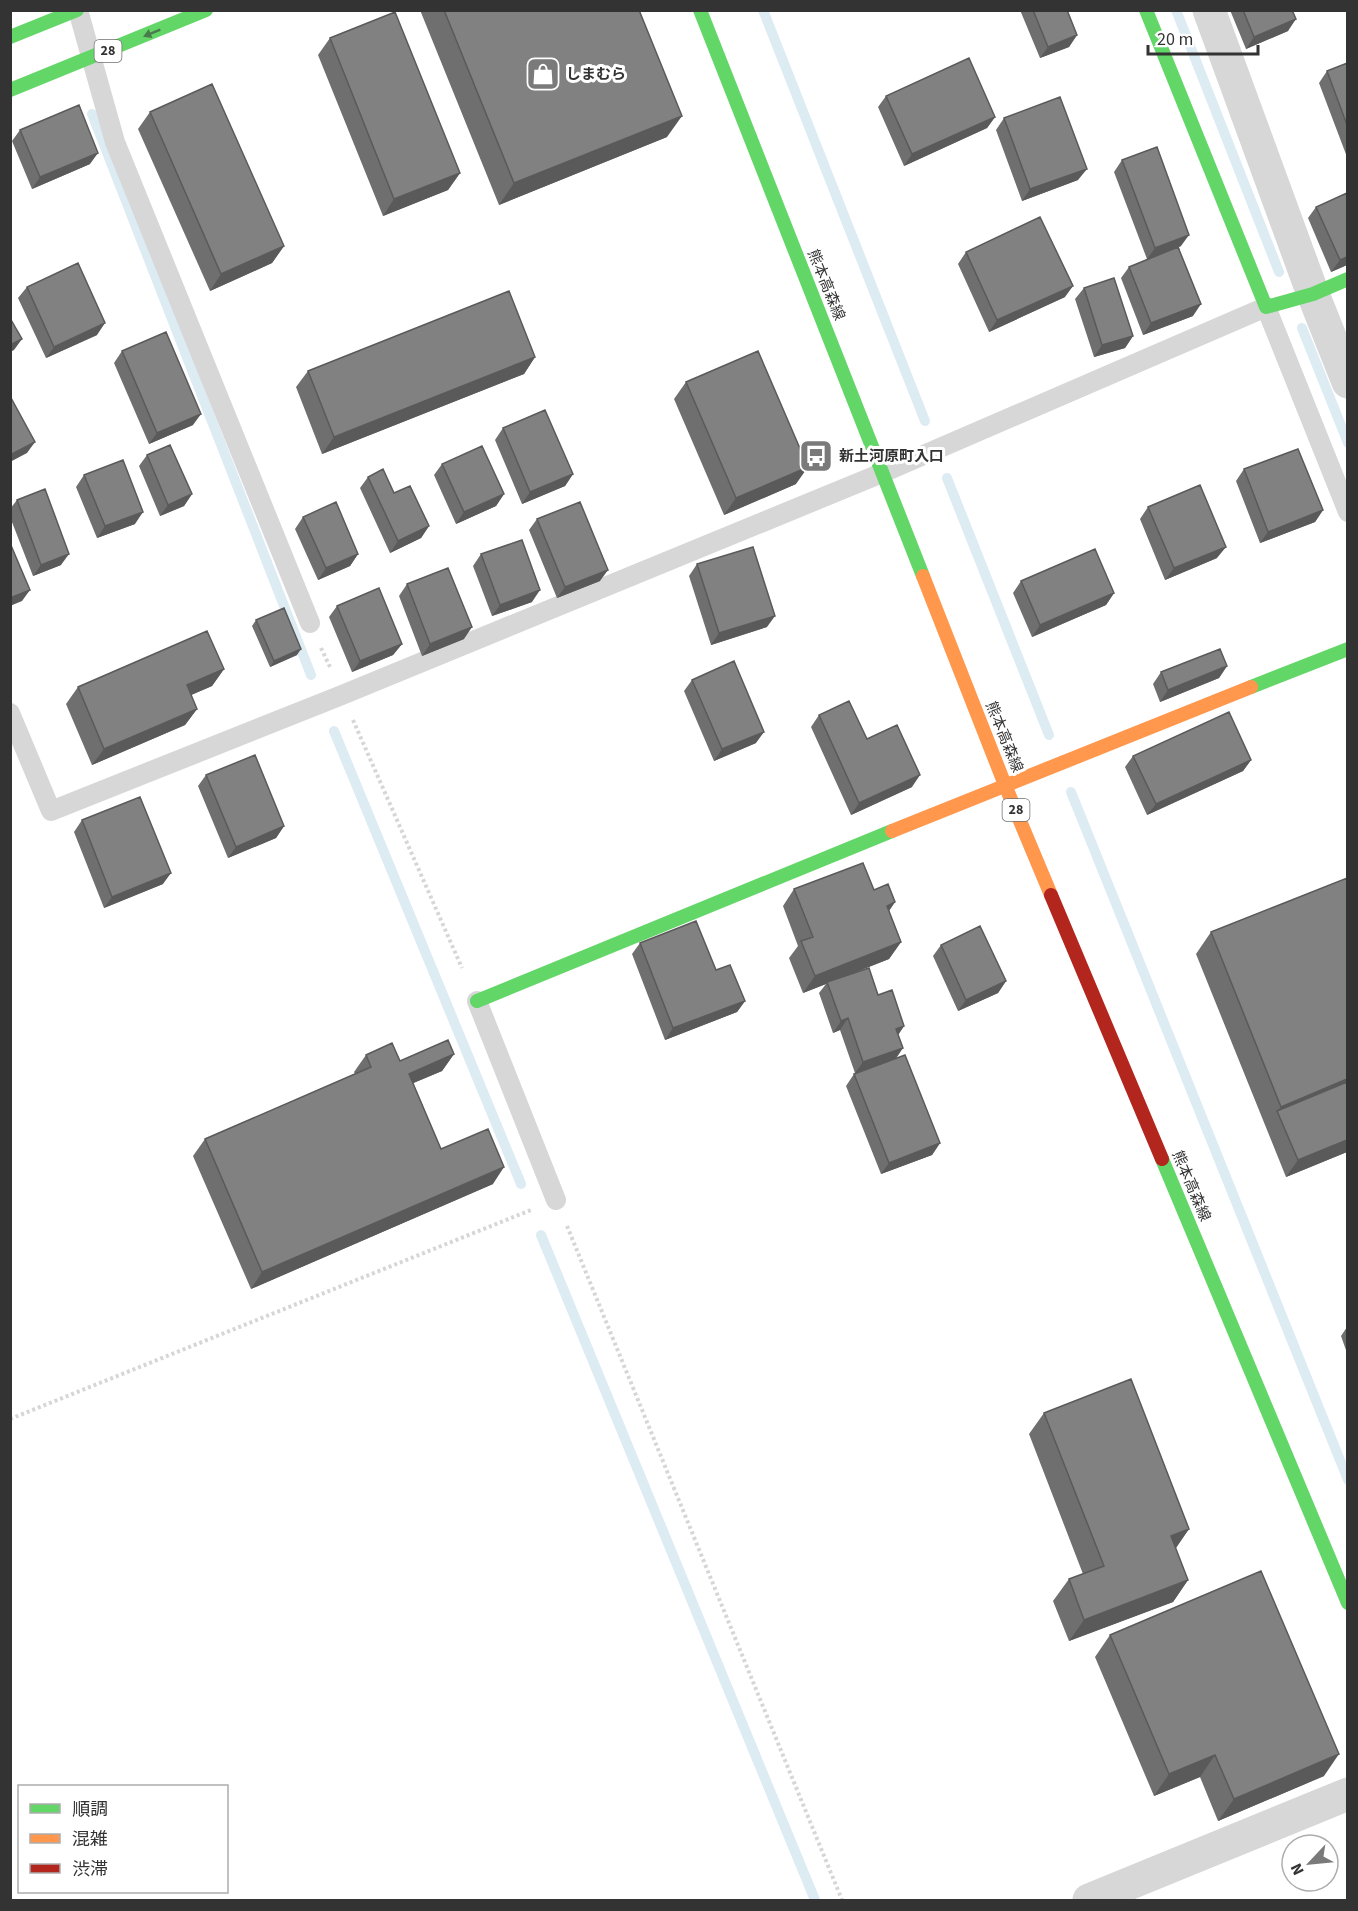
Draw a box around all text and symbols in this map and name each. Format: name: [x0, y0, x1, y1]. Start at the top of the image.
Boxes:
scale bar: [1148, 18, 1258, 56]
text: 20 m: [1157, 27, 1193, 52]
one-way arrow: [143, 29, 161, 38]
road number: 28: [94, 40, 122, 62]
shop icon: しまむら: [525, 56, 561, 92]
place label: しまむら: [566, 64, 626, 85]
street label: 熊本高森線: [802, 246, 850, 324]
bus stop icon: 新土河原町入口: [798, 438, 834, 474]
place label: 新土河原町入口: [839, 446, 944, 467]
street label: 熊本高森線: [980, 698, 1028, 776]
road number: 28: [1002, 799, 1030, 821]
street label: 熊本高森線: [1167, 1147, 1215, 1225]
legend: [18, 1785, 228, 1893]
text: 順調: [72, 1797, 108, 1822]
text: 混雑: [72, 1827, 108, 1852]
north arrow: [1280, 1833, 1340, 1893]
text: 渋滞: [72, 1857, 108, 1882]
text: N: [1285, 1860, 1310, 1879]

